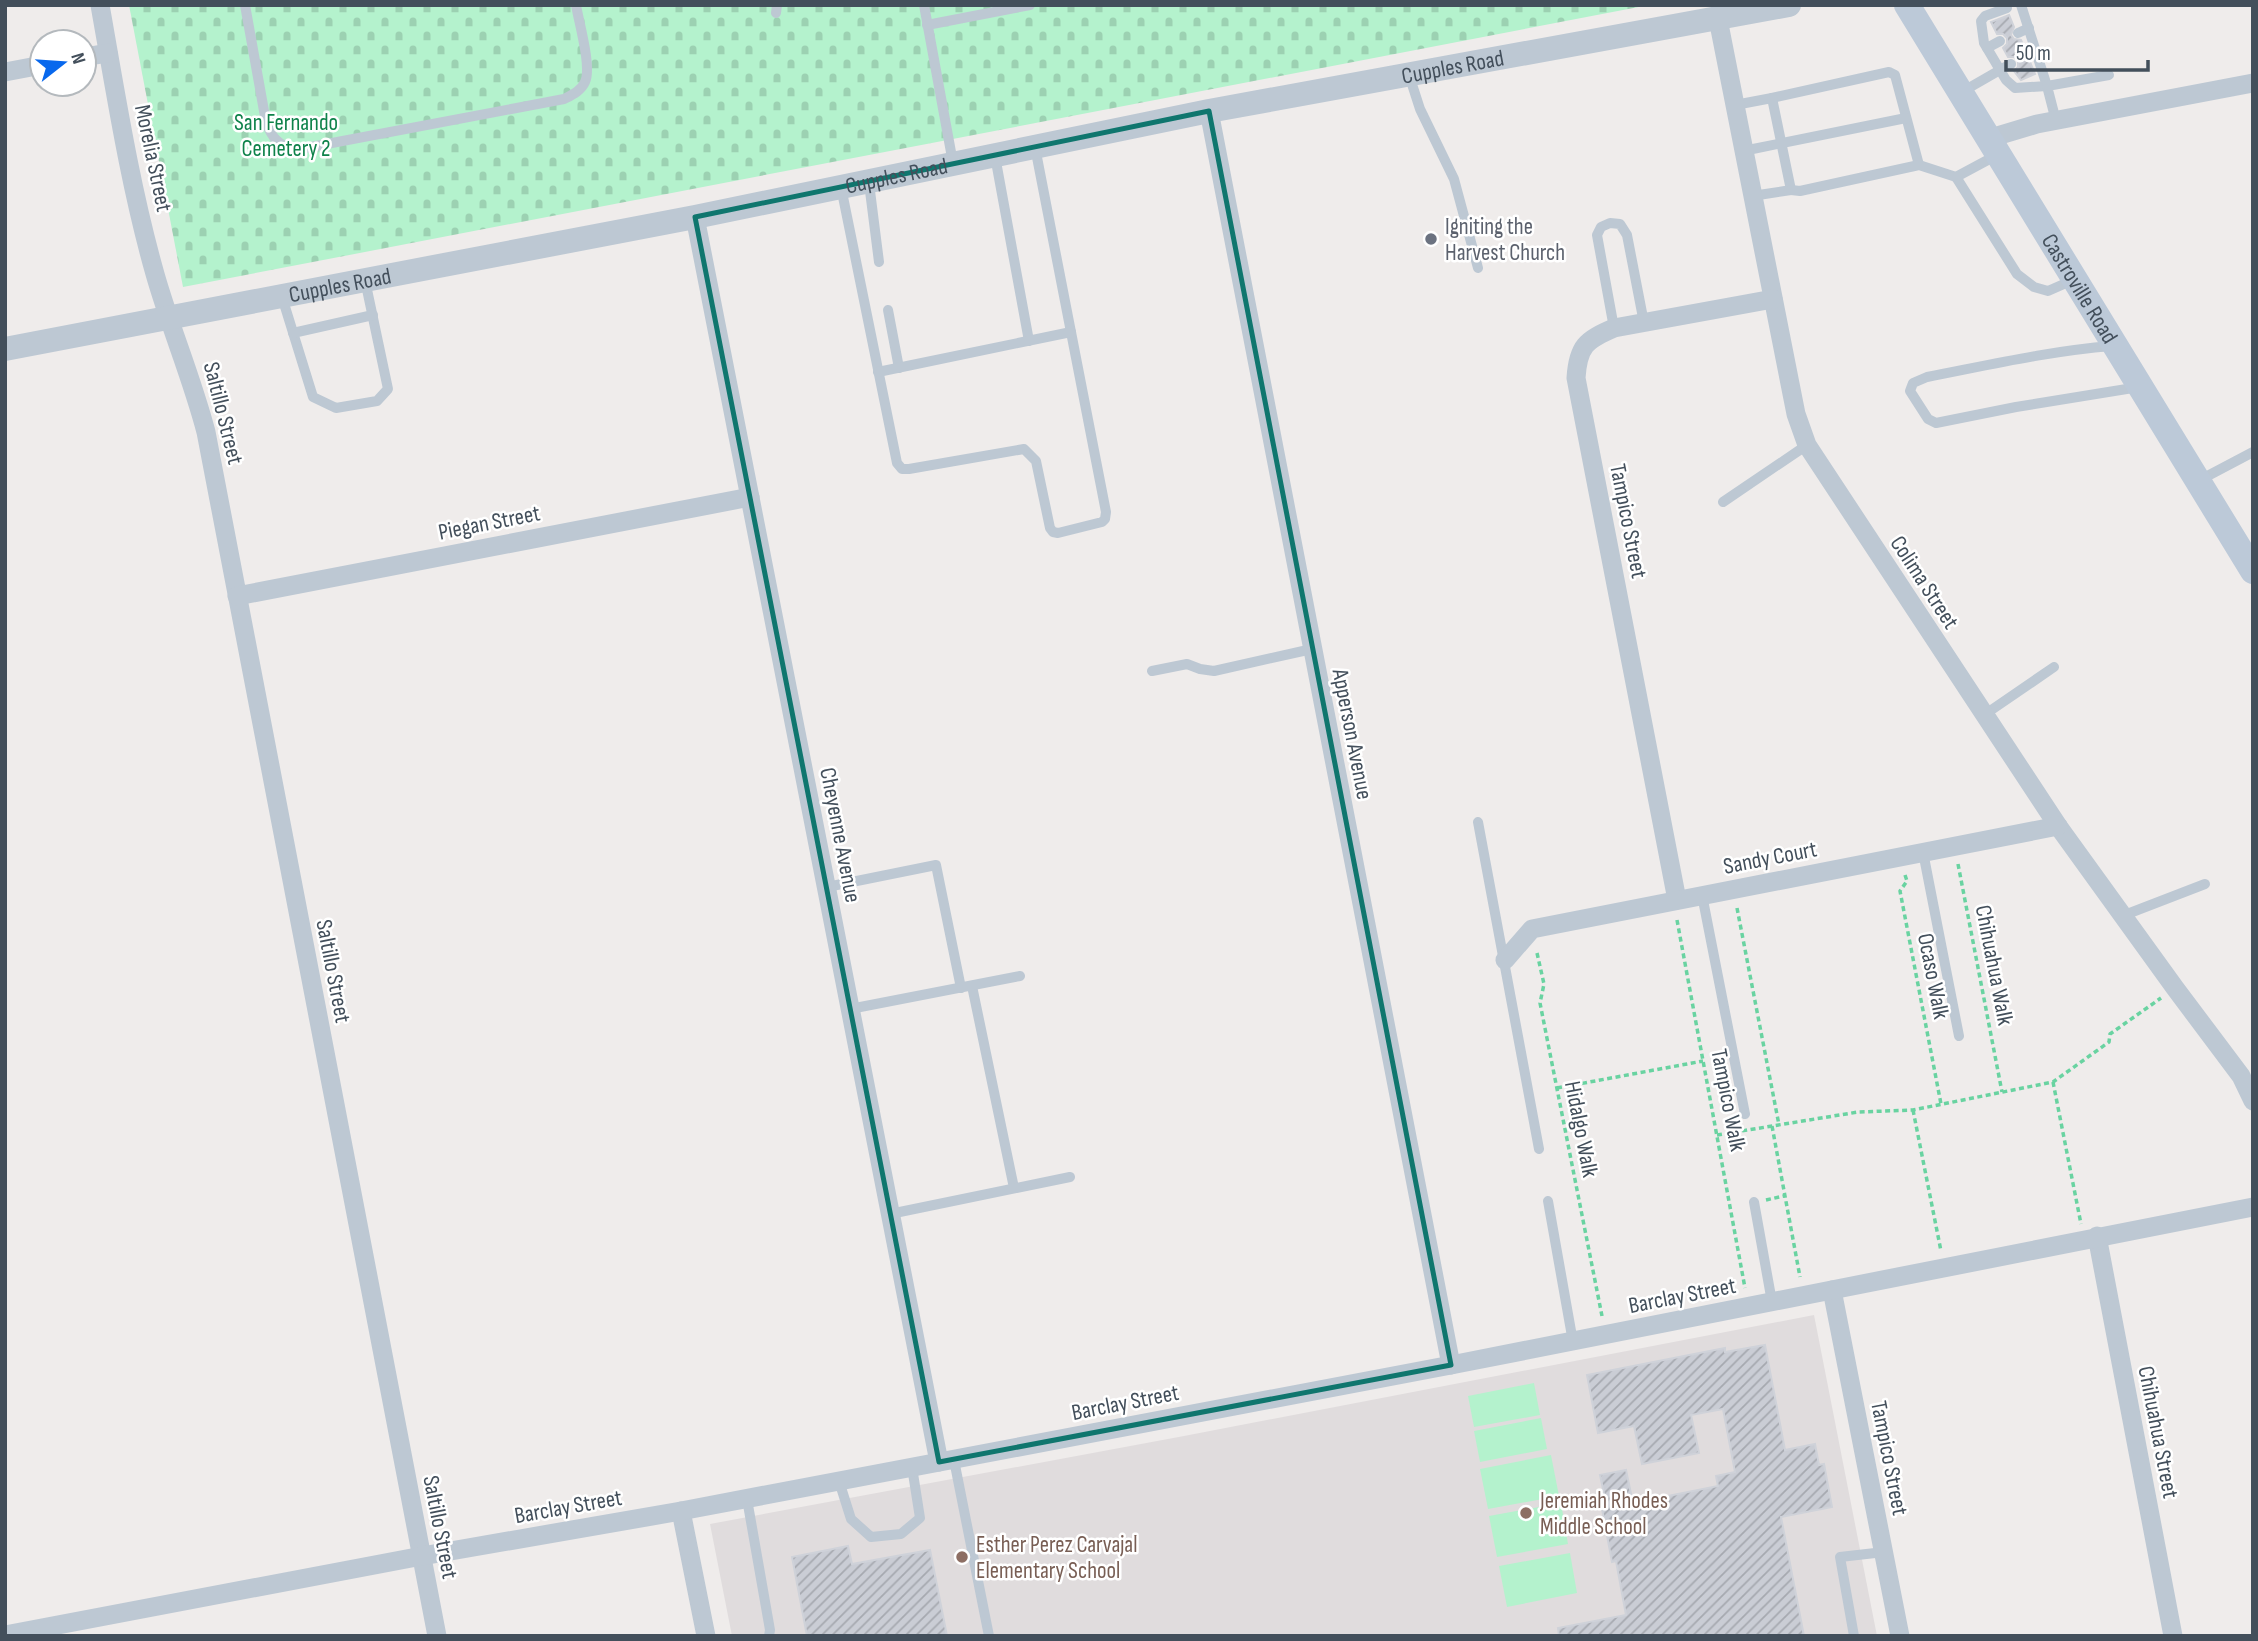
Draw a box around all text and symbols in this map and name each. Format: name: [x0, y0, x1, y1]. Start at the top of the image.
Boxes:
north arrow: [28, 28, 98, 98]
scale bar: [2006, 28, 2148, 72]
text: 50 m: [2016, 41, 2051, 66]
street label: Cupples Road: [1399, 44, 1506, 91]
text: N: [65, 50, 90, 67]
street label: Morelia Street: [128, 102, 178, 214]
park label: San Fernando Cemetery 2: [234, 109, 338, 163]
street label: Cupples Road: [843, 152, 950, 201]
place label: Igniting the Harvest Church: [1445, 213, 1565, 267]
street label: Castroville Road: [2035, 229, 2123, 349]
marker: Igniting the Harvest Church: [1423, 231, 1439, 247]
street label: Cupples Road: [287, 262, 394, 309]
street label: Saltillo Street: [197, 359, 249, 467]
street label: Tampico Street: [1603, 462, 1653, 581]
street label: Piegan Street: [436, 499, 542, 547]
street label: Colima Street: [1884, 531, 1965, 634]
street label: Apperson Avenue: [1325, 666, 1378, 802]
street label: Cheyenne Avenue: [813, 765, 867, 905]
street label: Sandy Court: [1721, 835, 1819, 881]
street label: Chihuahua Walk: [1969, 903, 2019, 1028]
street label: Saltillo Street: [309, 917, 357, 1025]
street label: Ocaso Walk: [1911, 931, 1955, 1022]
street label: Tampico Walk: [1704, 1047, 1752, 1154]
street label: Hidalgo Walk: [1558, 1079, 1604, 1180]
street label: Barclay Street: [1626, 1272, 1738, 1320]
street label: Chihuahua Street: [2131, 1364, 2185, 1501]
street label: Barclay Street: [1069, 1379, 1181, 1427]
street label: Tampico Street: [1864, 1399, 1914, 1518]
street label: Saltillo Street: [416, 1473, 464, 1581]
street label: Barclay Street: [512, 1484, 624, 1530]
place label: Jeremiah Rhodes Middle School: [1539, 1487, 1668, 1541]
marker: Jeremiah Rhodes Middle School: [1518, 1505, 1534, 1521]
place label: Esther Perez Carvajal Elementary School: [976, 1531, 1138, 1585]
marker: Esther Perez Carvajal Elementary School: [954, 1549, 970, 1565]

